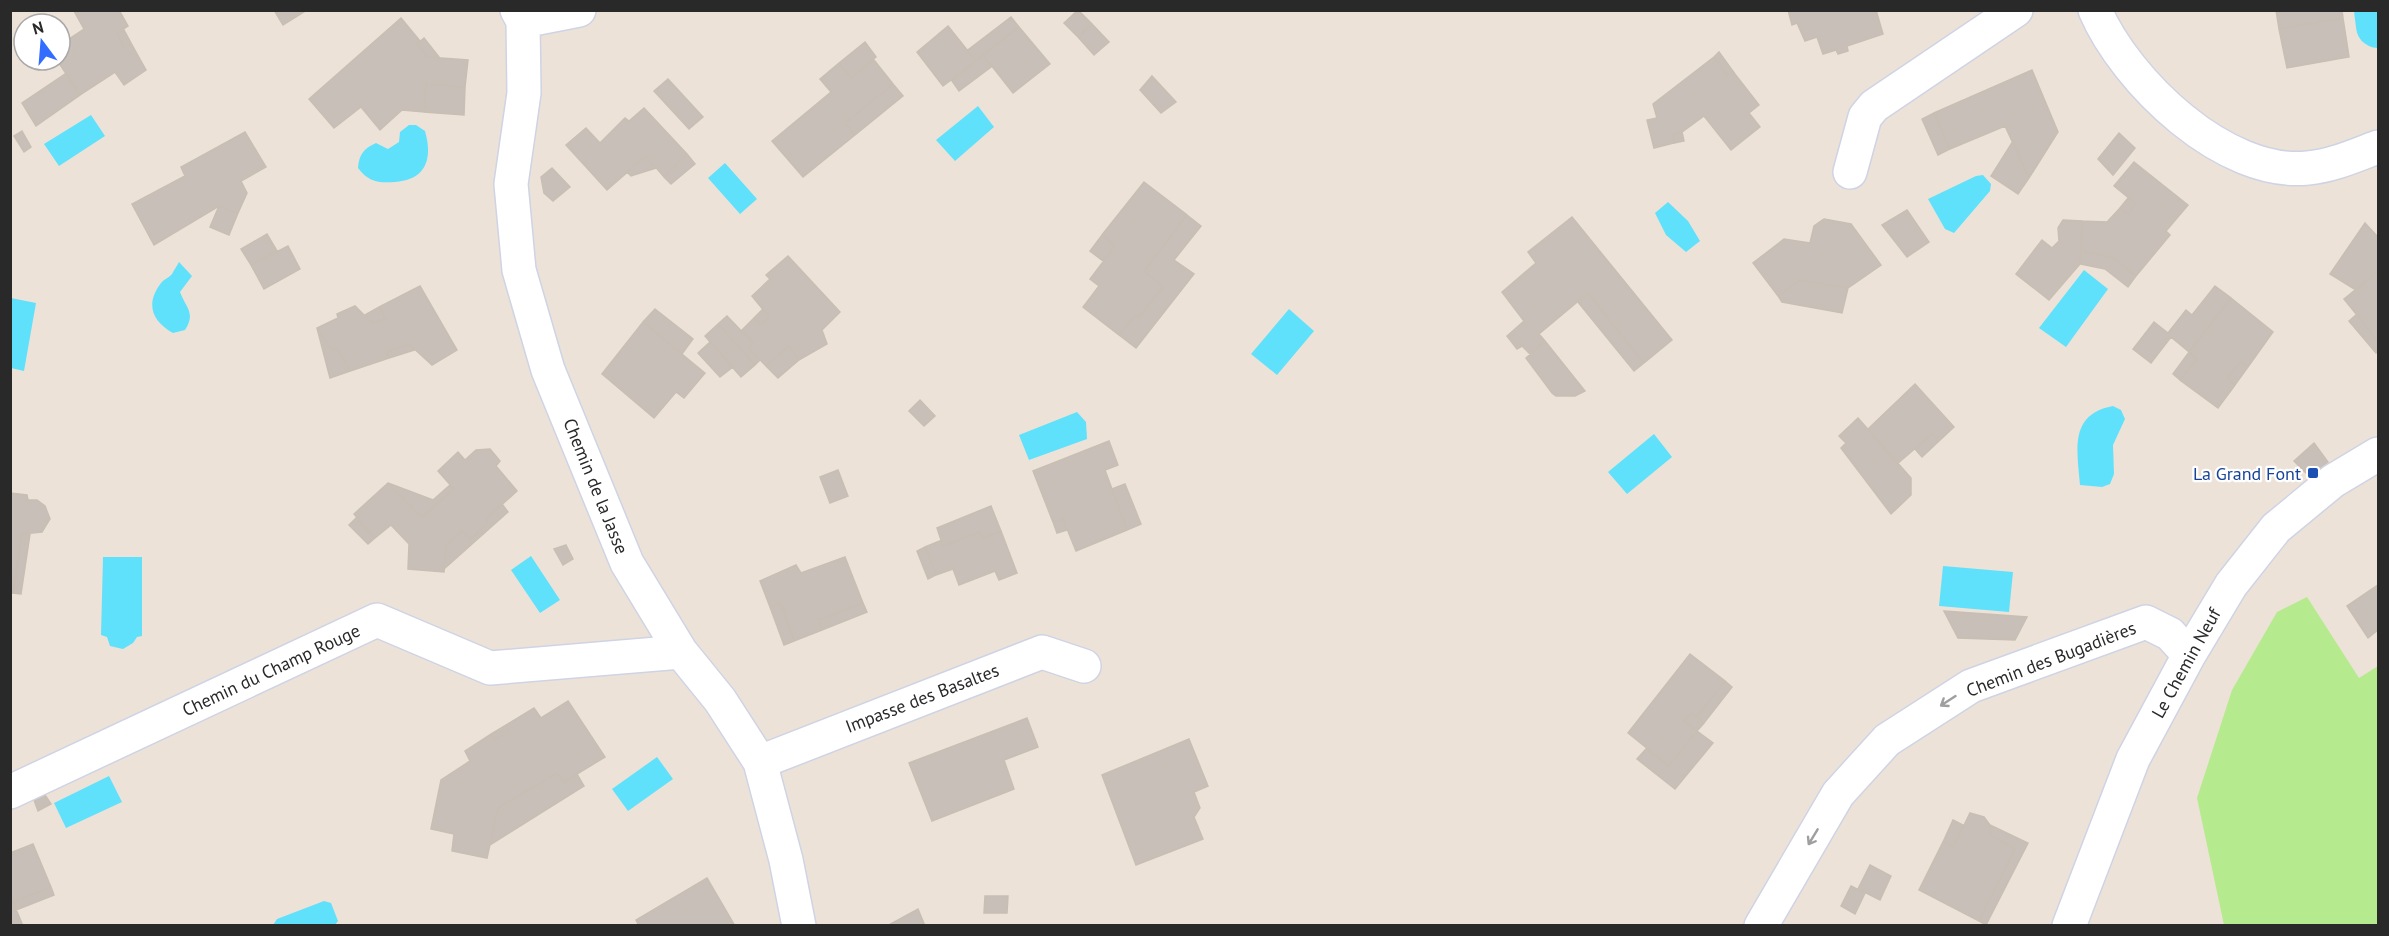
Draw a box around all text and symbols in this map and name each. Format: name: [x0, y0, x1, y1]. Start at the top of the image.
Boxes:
north arrow: [12, 12, 72, 72]
text: N: [30, 17, 46, 39]
street label: Chemin de la Jasse: [558, 415, 634, 557]
place label: La Grand Font: [2193, 462, 2301, 485]
marker: La Grand Font: [2306, 466, 2320, 480]
street label: Le Chemin Neuf: [2146, 603, 2226, 722]
street label: Chemin des Bugadières: [1963, 616, 2139, 702]
street label: Chemin du Champ Rouge: [178, 619, 364, 721]
street label: Impasse des Basaltes: [842, 658, 1002, 738]
one-way arrow: [1940, 695, 1957, 707]
one-way arrow: [1807, 828, 1819, 845]

